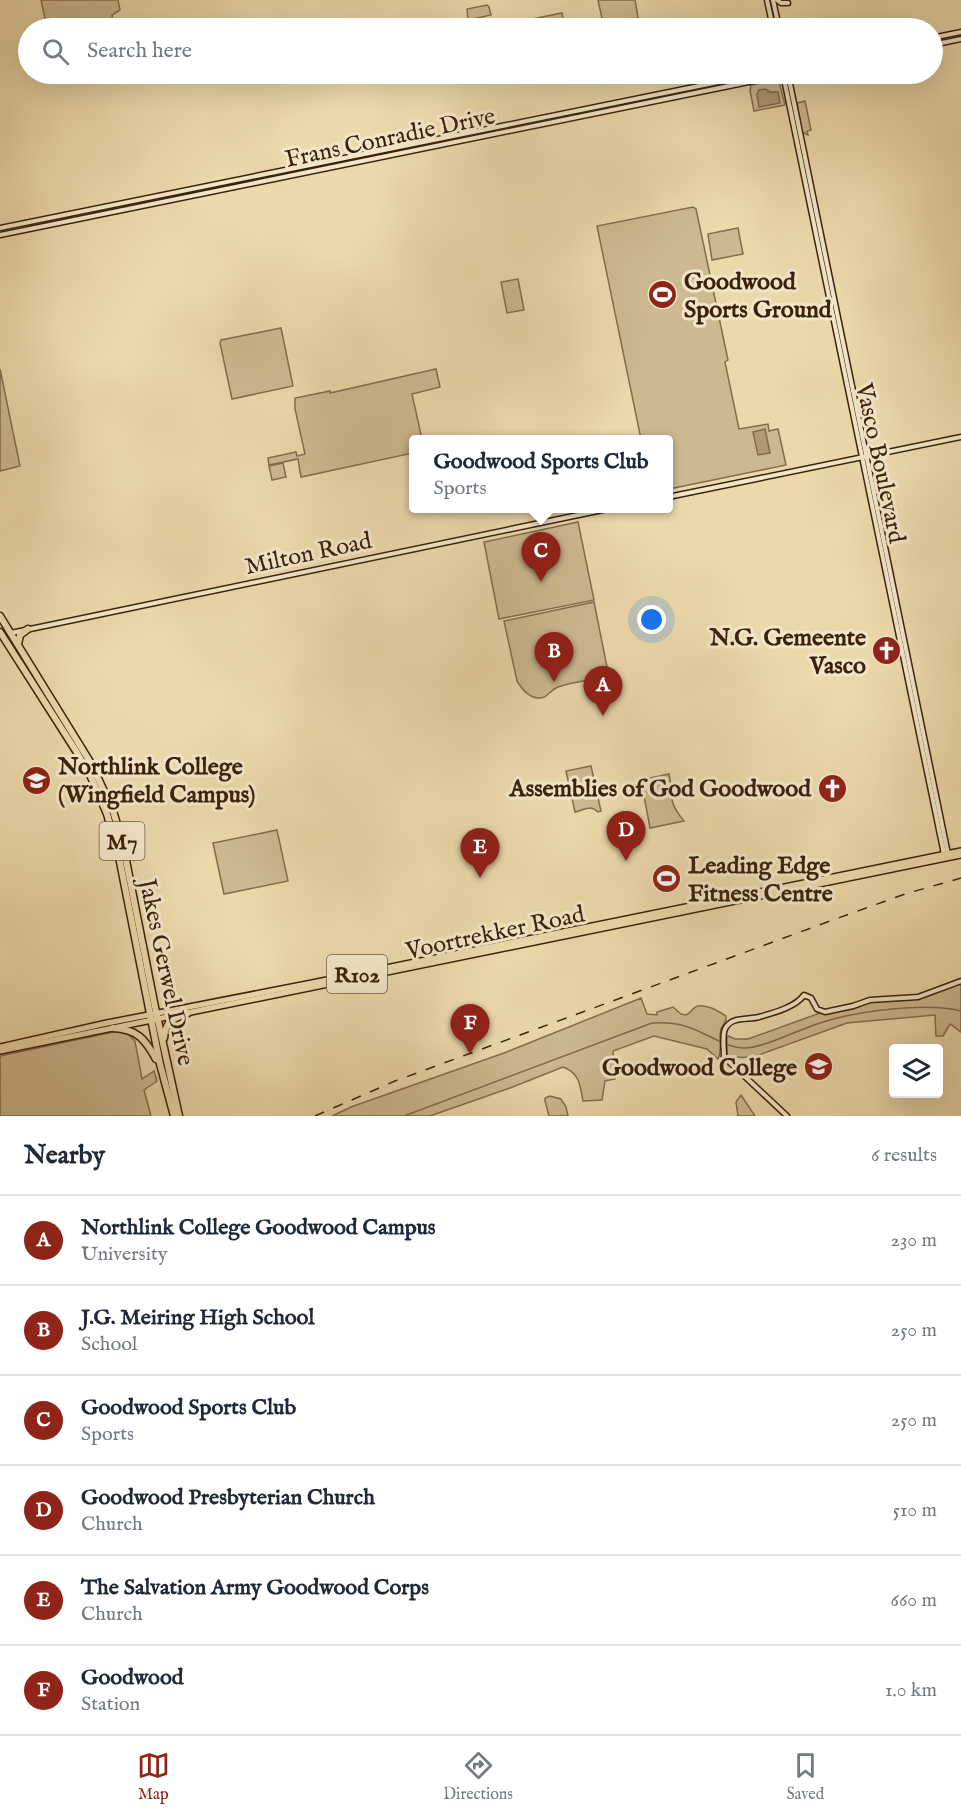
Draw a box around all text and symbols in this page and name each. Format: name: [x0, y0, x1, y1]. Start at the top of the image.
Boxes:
search box: [18, 18, 943, 84]
icon: search: [39, 35, 72, 68]
text: Search here: [87, 37, 192, 65]
street label: Frans Conradie Drive: [283, 101, 498, 176]
place label: Goodwood Sports Ground: [684, 267, 833, 326]
sports icon: Goodwood Sports Ground: [647, 279, 679, 311]
street label: Vasco Boulevard: [847, 380, 912, 546]
popup: [409, 435, 673, 513]
text: Goodwood Sports Club: [433, 448, 649, 476]
text: Sports: [433, 476, 486, 501]
street label: Milton Road: [242, 526, 375, 583]
pin: C: [522, 532, 560, 582]
your location: [637, 605, 666, 634]
place label: N.G. Gemeente Vasco: [709, 623, 866, 682]
pin: B: [534, 632, 574, 682]
church icon: N.G. Gemeente Vasco: [871, 635, 903, 667]
pin: A: [584, 666, 622, 716]
place label: Northlink College (Wingfield Campus): [57, 752, 255, 811]
school or university icon: Northlink College (Wingfield Campus): [21, 764, 53, 796]
church icon: Assemblies of God Goodwood: [816, 772, 848, 804]
place label: Assemblies of God Goodwood: [509, 774, 812, 805]
pin: D: [606, 812, 646, 861]
road number: M7: [100, 822, 144, 860]
pin: E: [460, 828, 500, 878]
place label: Leading Edge Fitness Centre: [688, 851, 833, 910]
sports icon: Leading Edge Fitness Centre: [651, 863, 683, 895]
street label: Jakes Gerwel Drive: [130, 873, 200, 1069]
street label: Voortrekker Road: [402, 899, 588, 968]
road number: R102: [327, 955, 387, 993]
pin: F: [450, 1004, 490, 1054]
map controls: [889, 1044, 943, 1098]
button: layers: [889, 1044, 943, 1098]
school or university icon: Goodwood College: [802, 1051, 834, 1083]
place label: Goodwood College: [602, 1053, 797, 1084]
text: Nearby: [24, 1139, 105, 1172]
text: 6 results: [871, 1143, 937, 1168]
text: Northlink College Goodwood Campus: [81, 1214, 436, 1242]
text: A: [37, 1228, 50, 1253]
text: 230 m: [891, 1228, 937, 1253]
text: University: [81, 1242, 168, 1267]
text: J.G. Meiring High School: [81, 1304, 314, 1332]
text: B: [37, 1318, 50, 1343]
text: 250 m: [891, 1318, 937, 1343]
text: School: [81, 1332, 137, 1357]
text: Goodwood Sports Club: [81, 1394, 296, 1422]
text: C: [36, 1408, 51, 1433]
text: 250 m: [891, 1408, 937, 1433]
text: Sports: [81, 1422, 134, 1447]
text: Goodwood Presbyterian Church: [81, 1484, 375, 1512]
text: D: [35, 1498, 52, 1523]
text: 510 m: [893, 1498, 937, 1523]
text: Church: [81, 1512, 143, 1537]
text: The Salvation Army Goodwood Corps: [81, 1574, 429, 1602]
text: E: [37, 1588, 50, 1613]
text: 660 m: [890, 1588, 937, 1613]
text: Church: [81, 1602, 143, 1627]
text: Goodwood: [81, 1664, 183, 1692]
text: F: [37, 1678, 50, 1703]
text: 1.0 km: [885, 1678, 937, 1703]
text: Station: [81, 1692, 140, 1717]
tab: Map: [137, 1749, 170, 1805]
tab: Directions: [443, 1749, 513, 1805]
tab: Saved: [786, 1749, 824, 1805]

